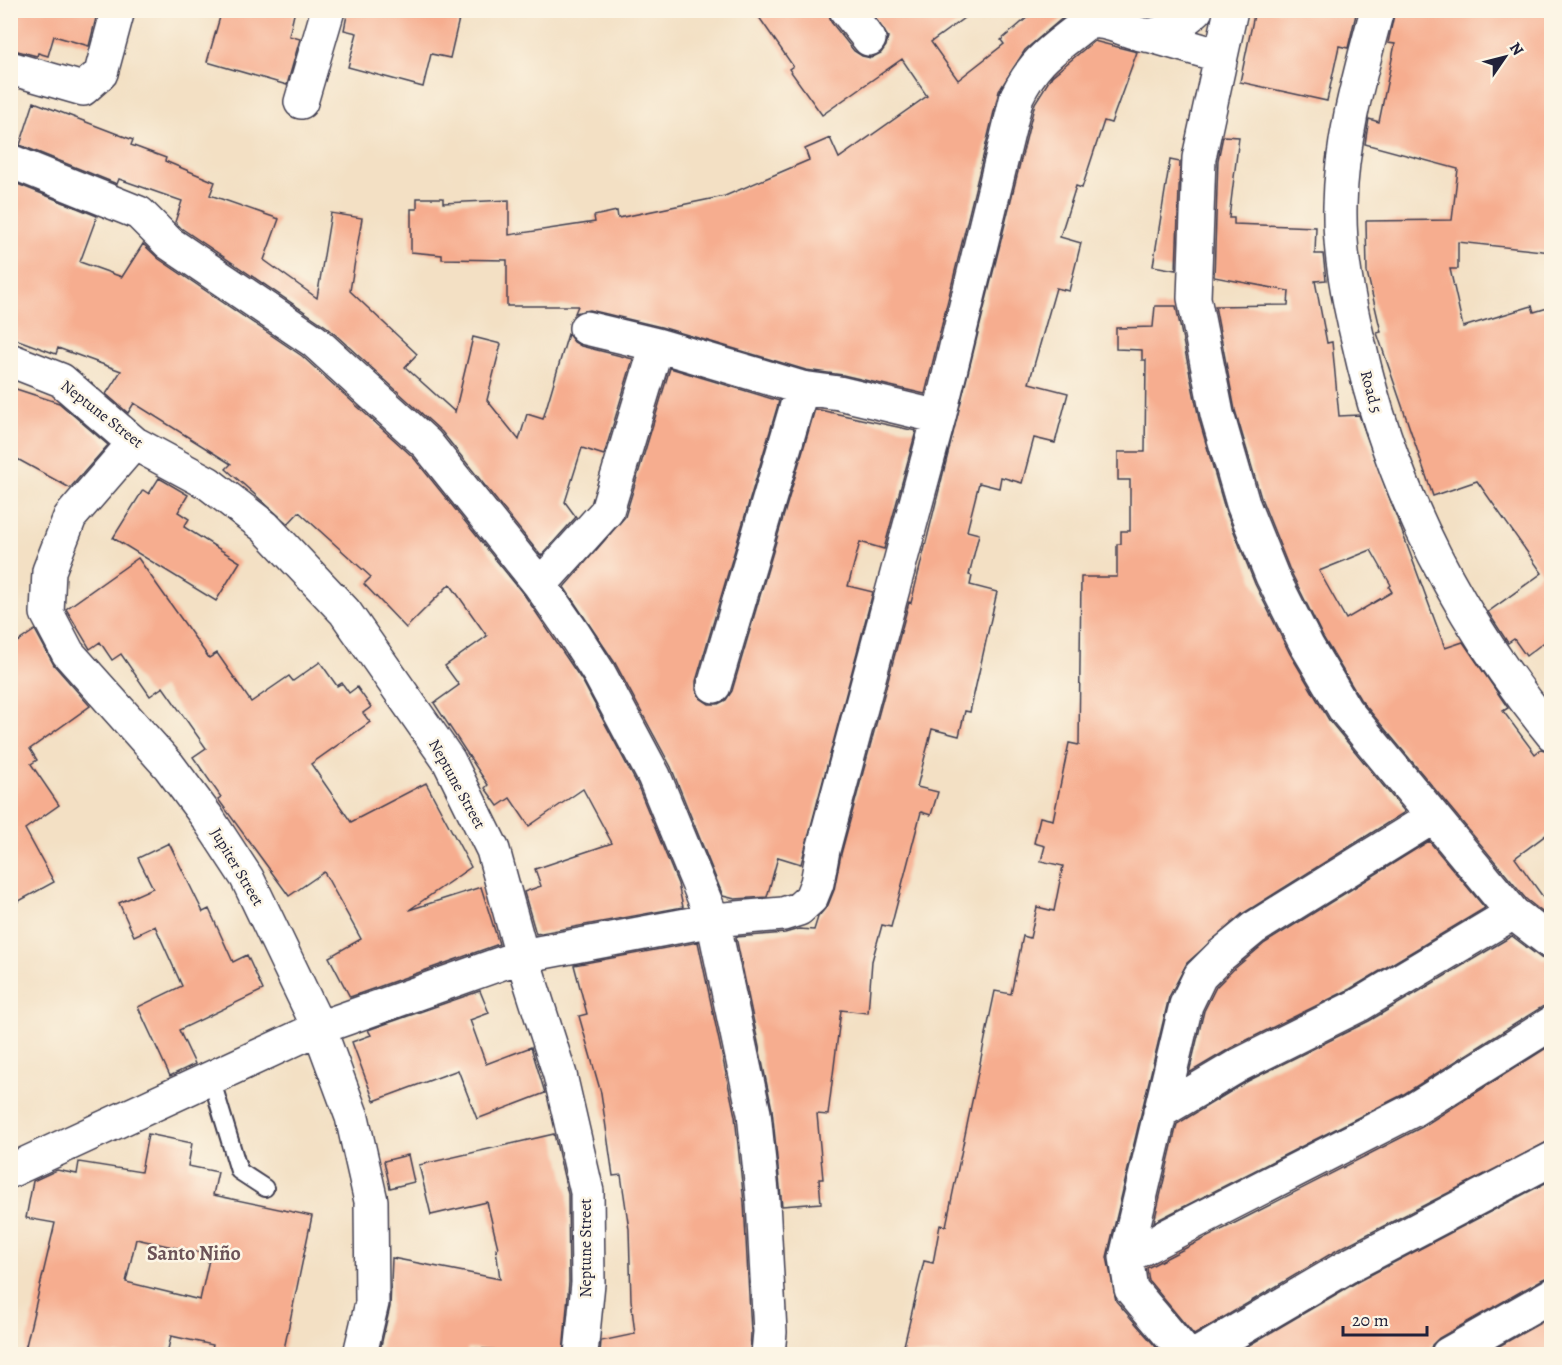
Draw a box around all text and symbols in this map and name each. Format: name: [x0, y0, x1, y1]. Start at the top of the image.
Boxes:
north arrow: [1475, 27, 1535, 87]
text: N: [1504, 38, 1529, 60]
street label: Road 5: [1355, 368, 1387, 416]
street label: Neptune Street: [56, 375, 148, 453]
street label: Neptune Street: [423, 735, 491, 833]
street label: Jupiter Street: [205, 824, 269, 910]
street label: Neptune Street: [575, 1198, 597, 1298]
district label: Santo Niño: [147, 1240, 241, 1267]
scale bar: [1343, 1299, 1427, 1337]
text: 20 m: [1352, 1308, 1389, 1332]

